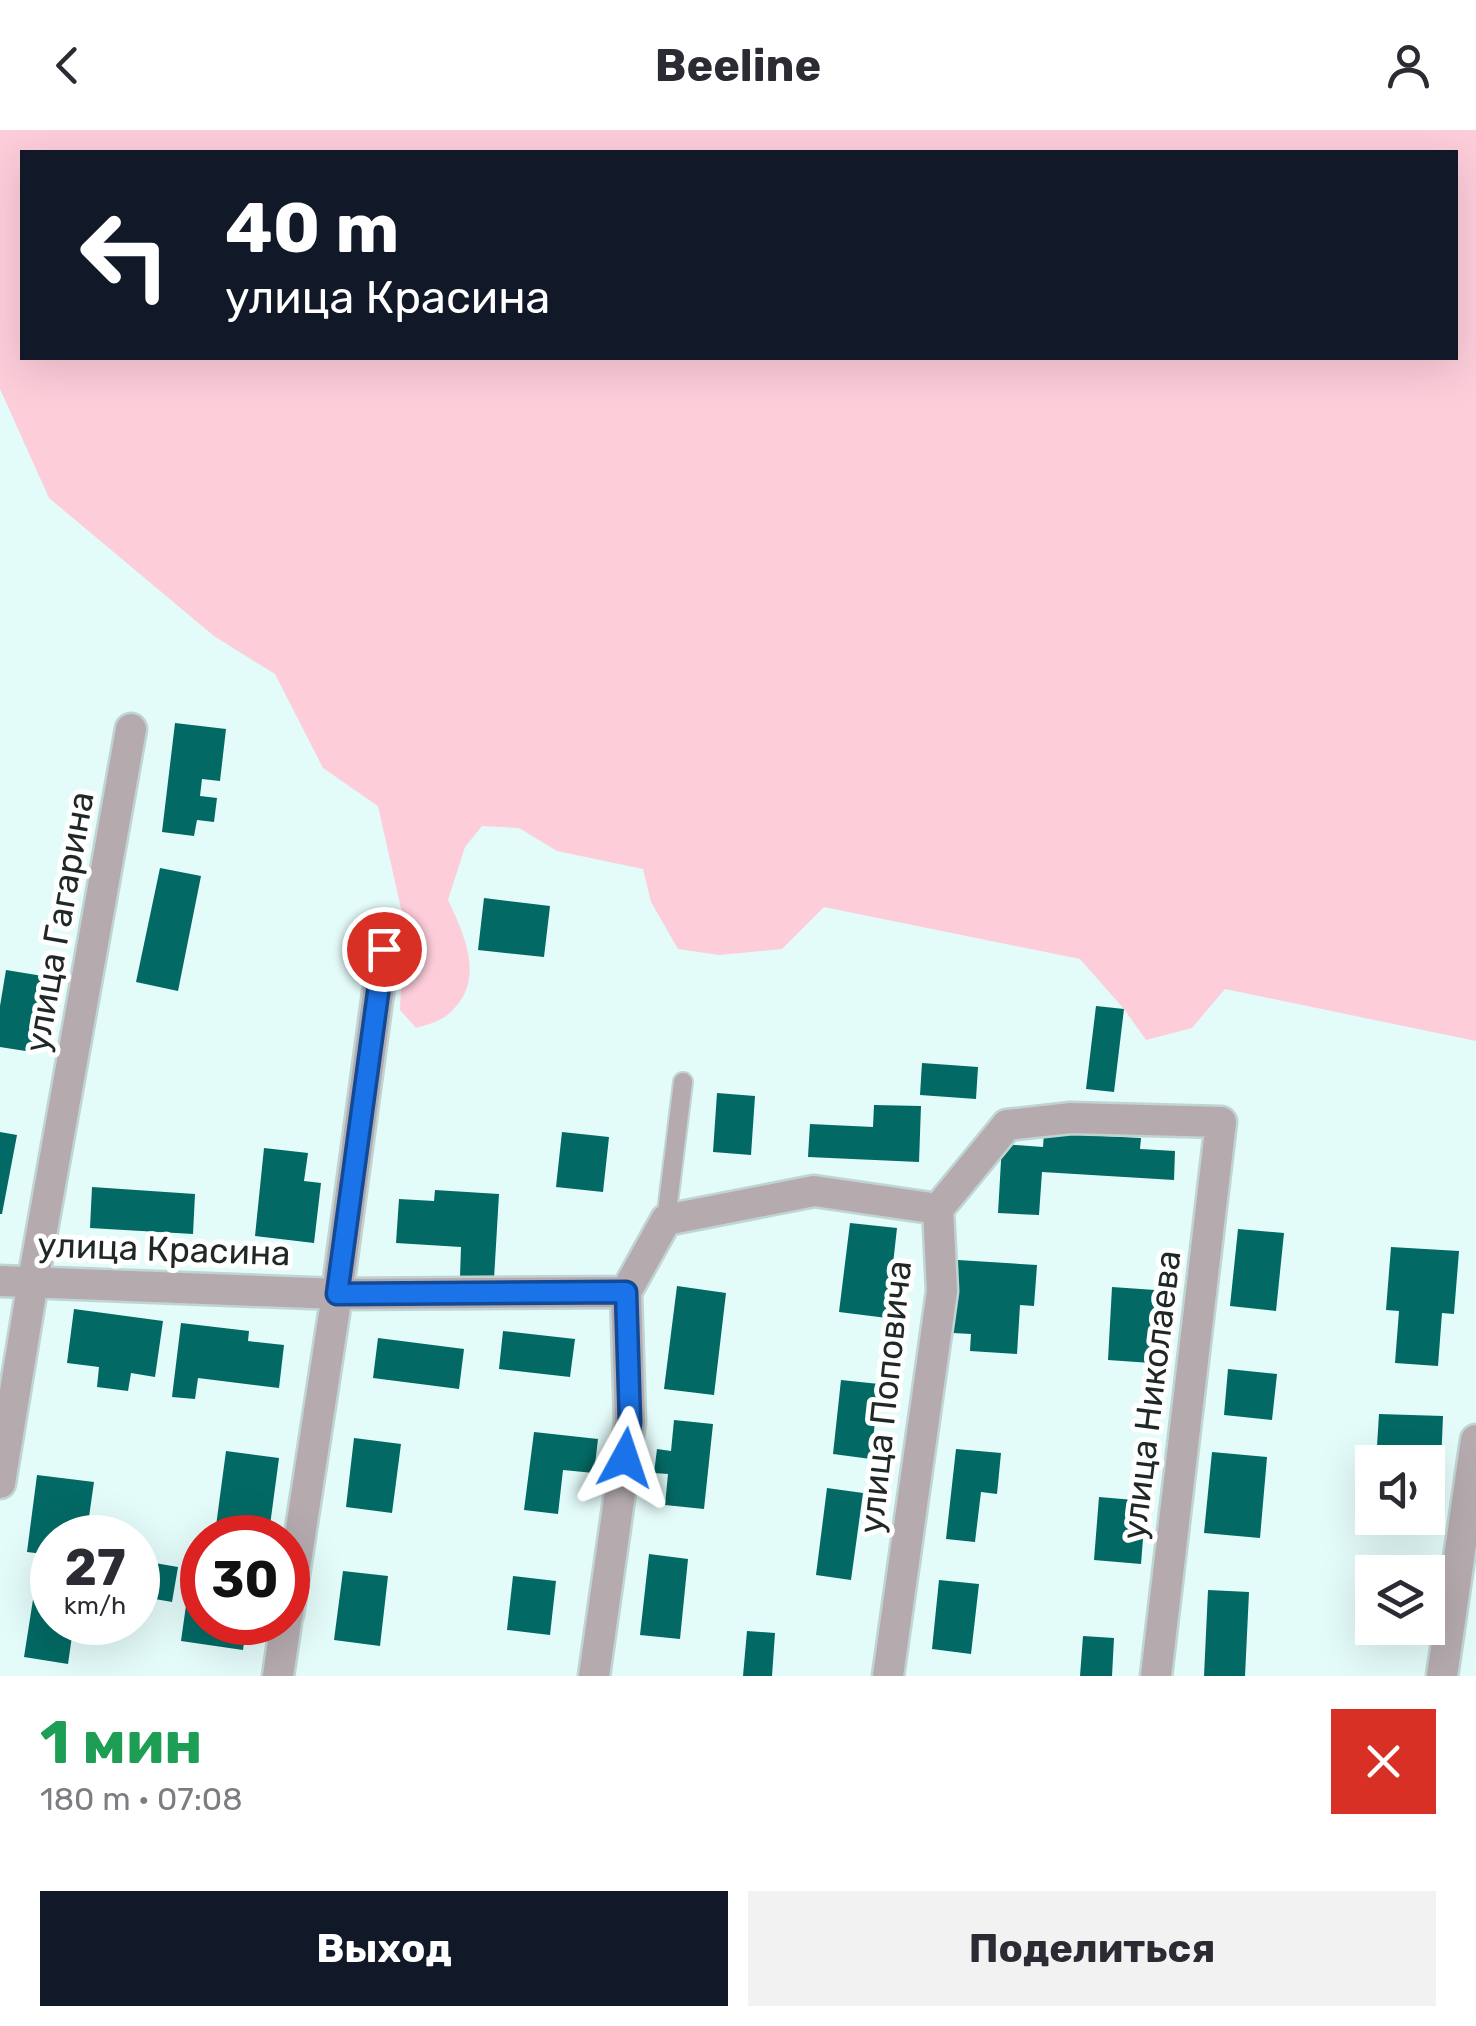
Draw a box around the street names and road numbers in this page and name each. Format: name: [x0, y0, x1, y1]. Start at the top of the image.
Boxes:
street label: улица Гагарина: [15, 788, 103, 1056]
street label: улица Красина: [37, 1224, 291, 1274]
street label: улица Николаева: [1112, 1248, 1190, 1542]
street label: улица Поповича: [850, 1258, 920, 1536]

